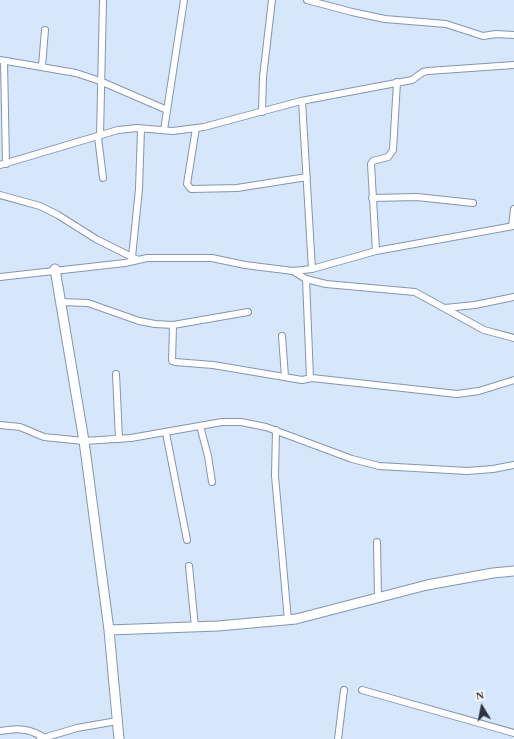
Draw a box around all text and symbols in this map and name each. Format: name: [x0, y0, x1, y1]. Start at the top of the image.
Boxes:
north arrow: [462, 687, 502, 727]
text: N: [475, 689, 485, 702]

